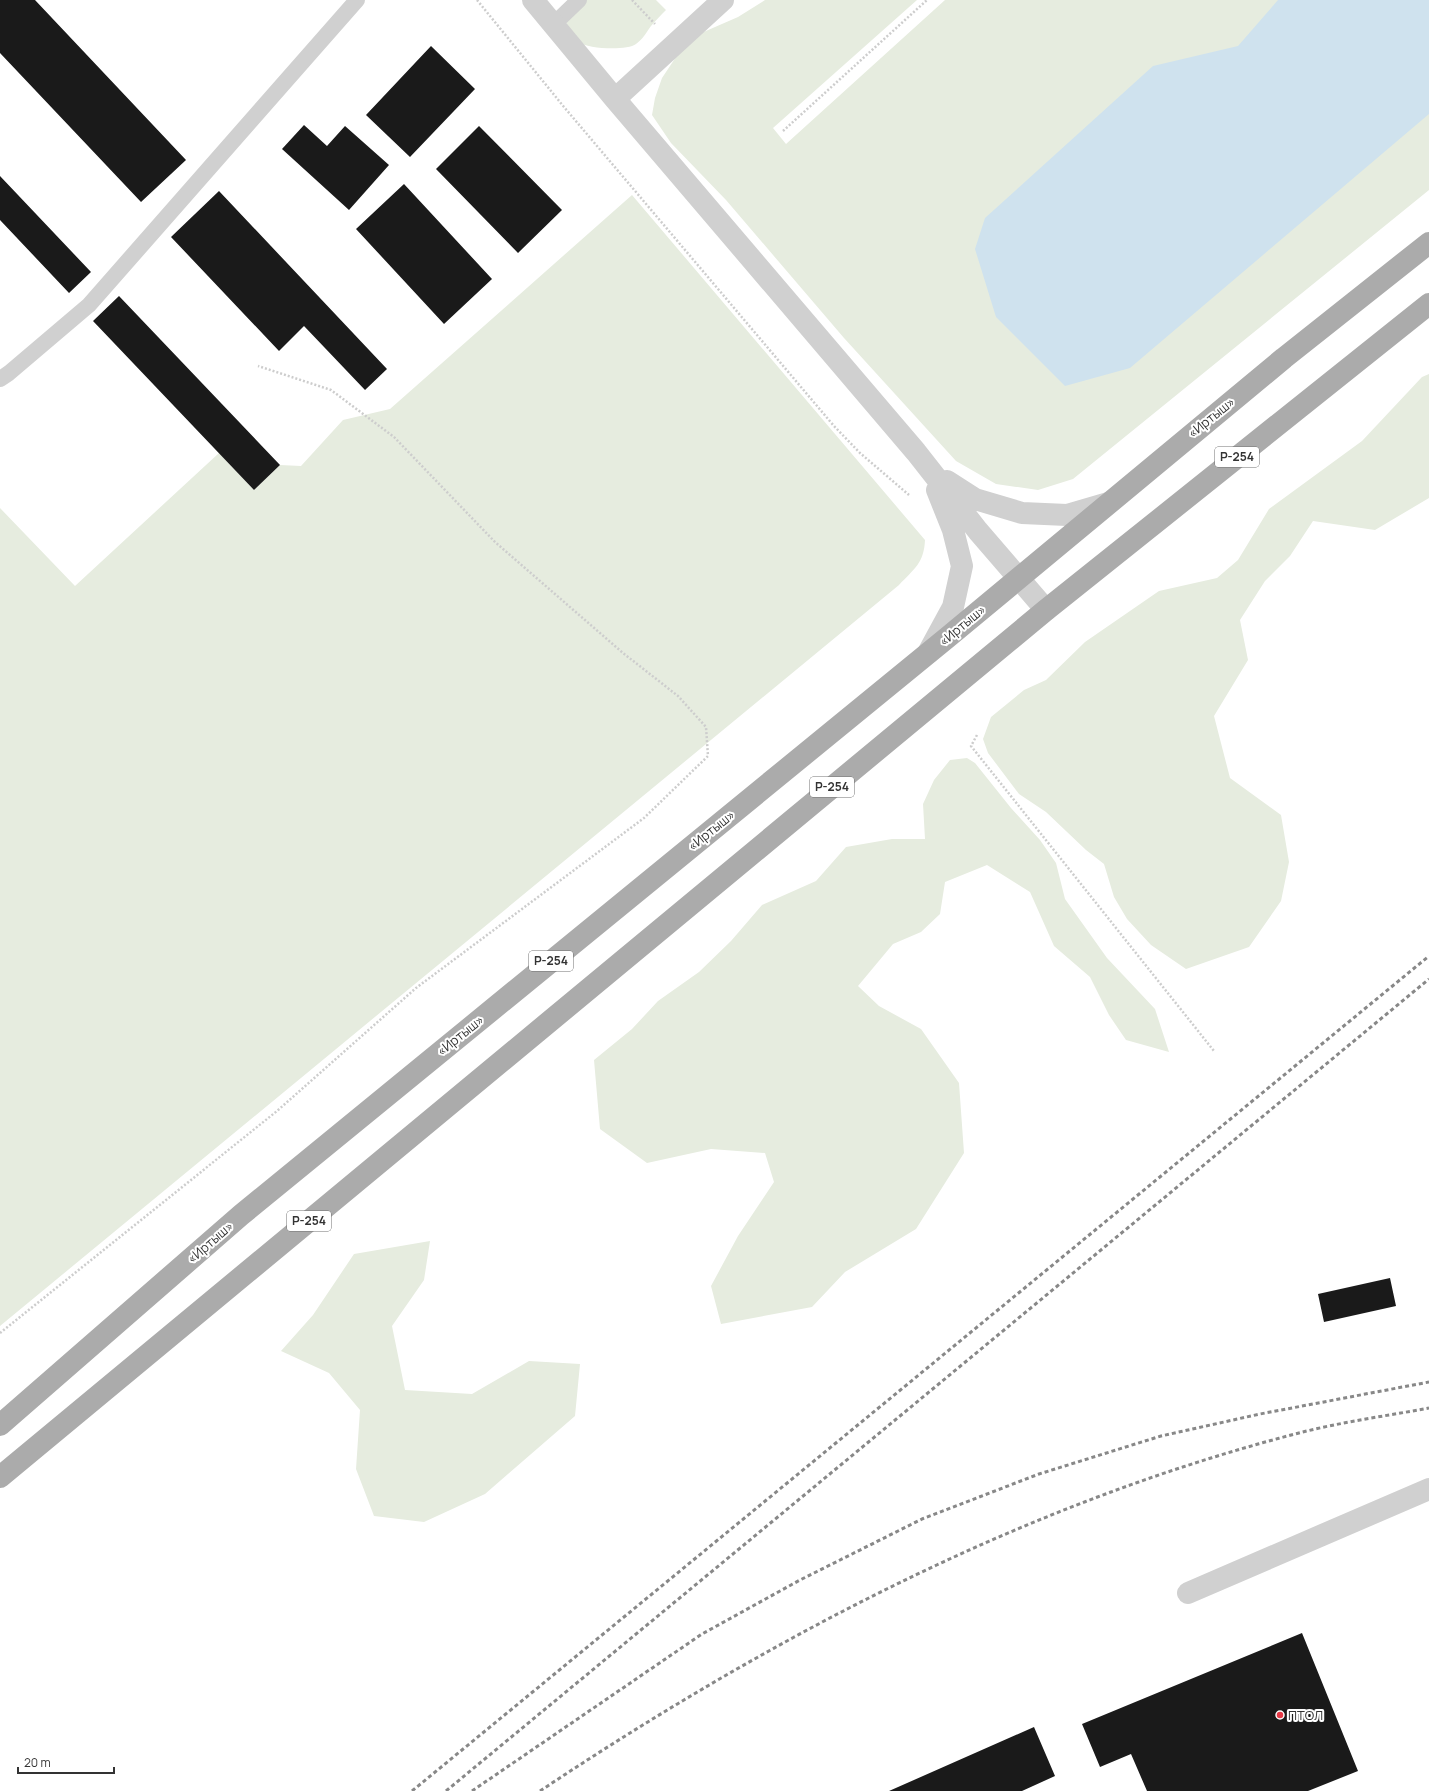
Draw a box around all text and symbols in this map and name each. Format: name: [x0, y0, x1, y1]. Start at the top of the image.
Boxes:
street label: «Иртыш»: [1184, 392, 1238, 442]
road number: Р-254: [1215, 447, 1259, 467]
street label: «Иртыш»: [935, 600, 989, 650]
road number: Р-254: [810, 777, 854, 797]
street label: «Иртыш»: [684, 805, 738, 855]
road number: Р-254: [529, 951, 573, 971]
street label: «Иртыш»: [433, 1010, 487, 1060]
road number: Р-254: [287, 1211, 331, 1231]
street label: «Иртыш»: [183, 1217, 237, 1267]
place label: ПТОЛ: [1288, 1706, 1323, 1724]
marker: ПТОЛ: [1275, 1710, 1285, 1720]
scale bar: [18, 1749, 114, 1775]
text: 20 m: [24, 1754, 51, 1771]

